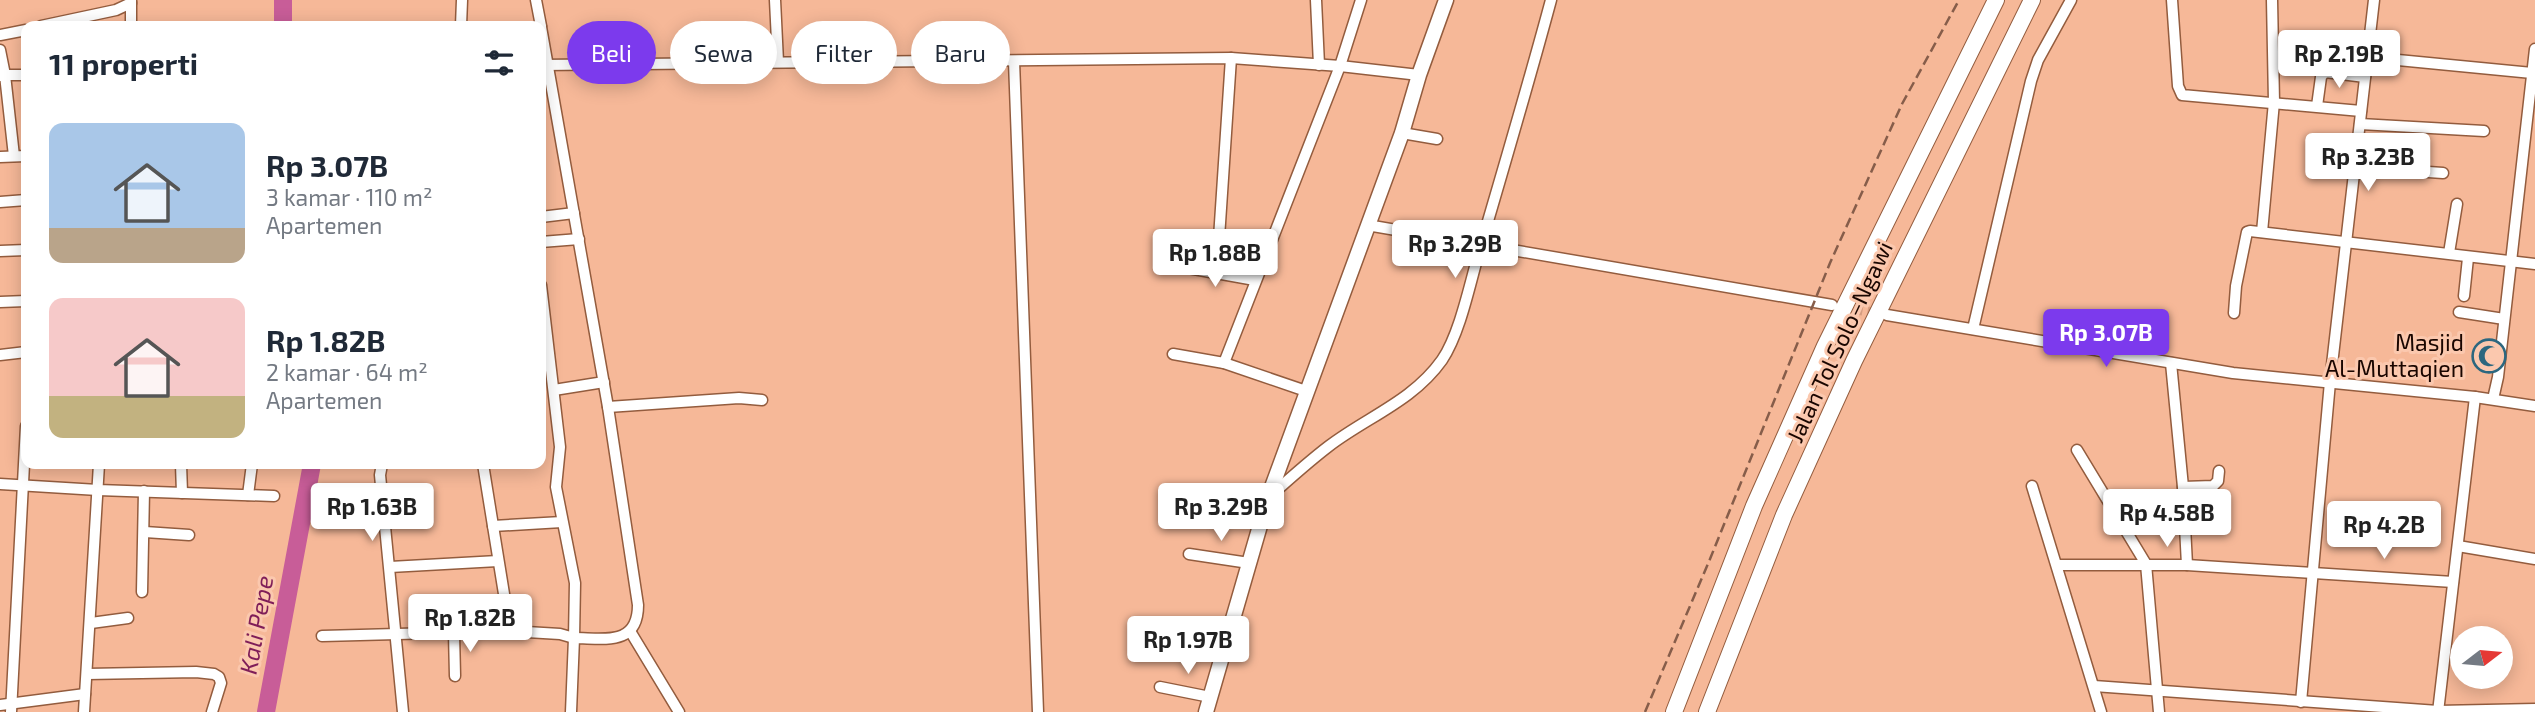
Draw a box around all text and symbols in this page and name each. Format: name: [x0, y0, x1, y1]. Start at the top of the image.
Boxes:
chip: Beli: [567, 21, 656, 84]
chip: Sewa: [670, 21, 777, 84]
chip: Filter: [791, 21, 897, 84]
chip: Baru: [911, 21, 1010, 84]
pin: Rp 2.19B: [2267, 31, 2411, 90]
text: Rp 2.19B: [2294, 39, 2384, 67]
icon: filters: [480, 44, 518, 82]
text: 11 properti: [49, 45, 198, 81]
pin: Rp 3.23B: [2296, 134, 2440, 193]
text: Rp 3.23B: [2321, 142, 2415, 170]
text: Rp 3.07B: [266, 147, 388, 183]
icon: home: [105, 151, 189, 235]
text: 3 kamar · 110 m²: [266, 183, 432, 211]
text: Apartemen: [266, 211, 382, 239]
pin: Rp 3.29B: [1383, 220, 1527, 280]
text: Rp 3.29B: [1408, 229, 1502, 257]
pin: Rp 1.88B: [1143, 230, 1287, 289]
street label: Jalan Tol Solo–Ngawi: [1780, 237, 1898, 447]
text: Rp 1.88B: [1169, 238, 1261, 266]
pin: Rp 3.07B: [2034, 310, 2178, 369]
text: Rp 3.07B: [2059, 318, 2153, 346]
text: Rp 1.82B: [266, 322, 386, 358]
icon: home: [105, 326, 189, 410]
place label: Masjid Al-Muttaqien: [2325, 328, 2464, 382]
mosque icon: Masjid Al-Muttaqien: [2470, 337, 2508, 375]
text: 2 kamar · 64 m²: [266, 358, 428, 386]
text: Apartemen: [266, 386, 382, 414]
pin: Rp 1.63B: [300, 484, 444, 543]
pin: Rp 3.29B: [1149, 484, 1293, 543]
pin: Rp 4.58B: [2095, 490, 2239, 549]
text: Rp 1.63B: [327, 492, 417, 520]
text: Rp 3.29B: [1174, 492, 1268, 520]
text: Rp 4.58B: [2119, 498, 2215, 526]
pin: Rp 4.2B: [2319, 502, 2449, 561]
text: Rp 4.2B: [2343, 510, 2425, 538]
water label: Kali Pepe: [233, 573, 278, 676]
pin: Rp 1.82B: [398, 594, 542, 654]
text: Rp 1.82B: [424, 603, 516, 631]
pin: Rp 1.97B: [1116, 616, 1260, 676]
text: Rp 1.97B: [1143, 625, 1233, 653]
north arrow: [2450, 626, 2513, 690]
map controls: [2450, 626, 2513, 689]

